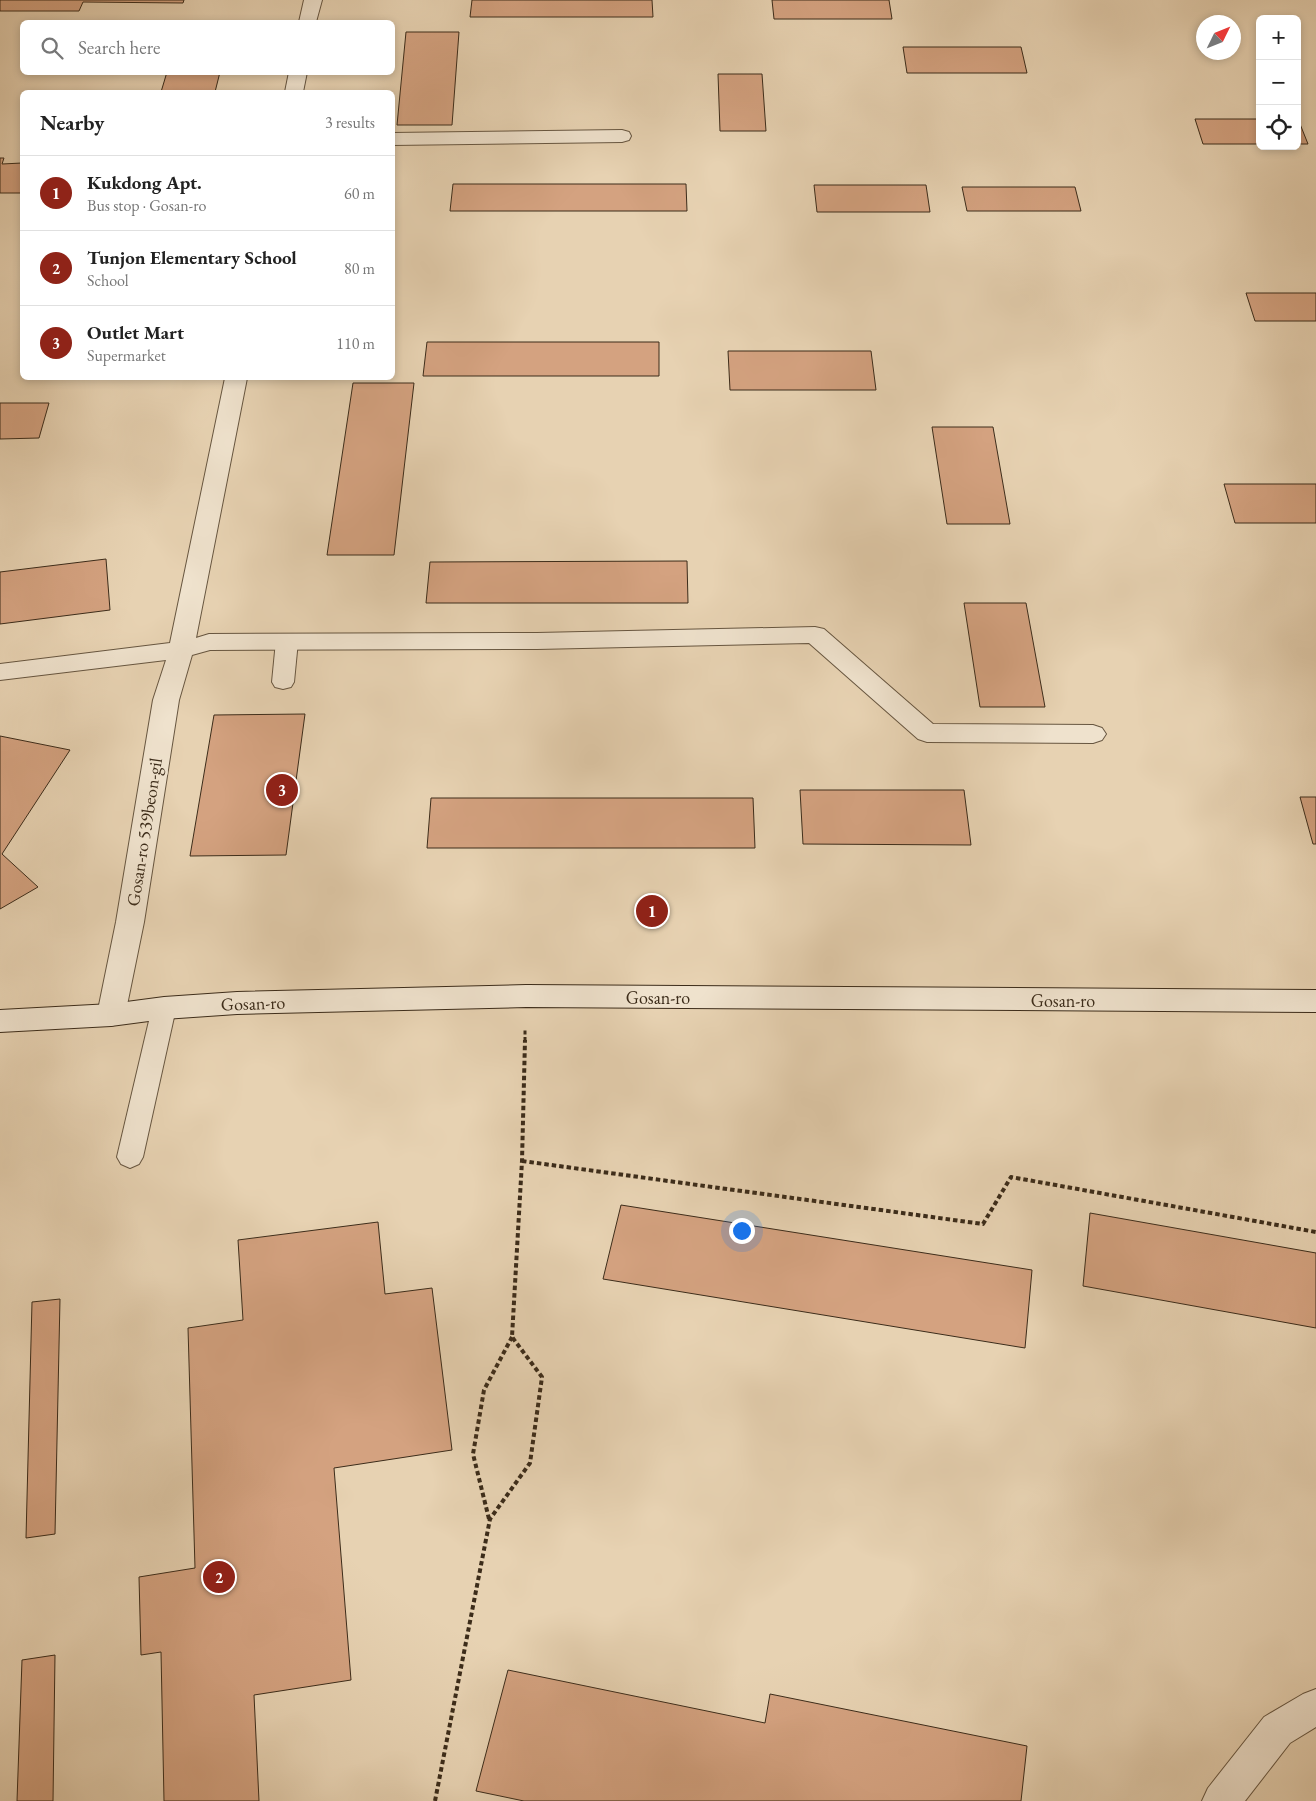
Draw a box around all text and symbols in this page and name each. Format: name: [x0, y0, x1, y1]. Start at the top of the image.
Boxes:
north arrow: [1196, 15, 1241, 60]
map controls: [1256, 15, 1301, 150]
button: +: [1256, 15, 1301, 60]
search box: [20, 20, 395, 75]
icon: search: [38, 34, 66, 62]
text: Search here: [78, 35, 160, 60]
button: −: [1256, 60, 1301, 105]
button: locate: [1256, 105, 1301, 150]
text: Nearby: [40, 109, 104, 136]
text: 3 results: [325, 112, 375, 133]
text: Kukdong Apt.: [87, 170, 202, 195]
text: 1: [52, 183, 60, 204]
text: 60 m: [344, 183, 375, 204]
text: Bus stop · Gosan-ro: [87, 195, 206, 216]
text: Tunjon Elementary School: [87, 245, 297, 270]
text: 2: [52, 258, 60, 279]
text: 80 m: [344, 258, 375, 279]
text: School: [87, 270, 129, 291]
text: Outlet Mart: [87, 320, 184, 345]
text: 3: [52, 333, 60, 354]
text: 110 m: [336, 333, 375, 354]
text: Supermarket: [87, 345, 166, 366]
street label: Gosan-ro 539beon-gil: [121, 756, 167, 908]
pin: 3: [266, 771, 298, 809]
pin: 1: [636, 892, 668, 930]
street label: Gosan-ro: [626, 986, 690, 1009]
street label: Gosan-ro: [1031, 989, 1095, 1012]
street label: Gosan-ro: [220, 990, 286, 1016]
your location: [729, 1218, 755, 1244]
pin: 2: [203, 1558, 235, 1596]

